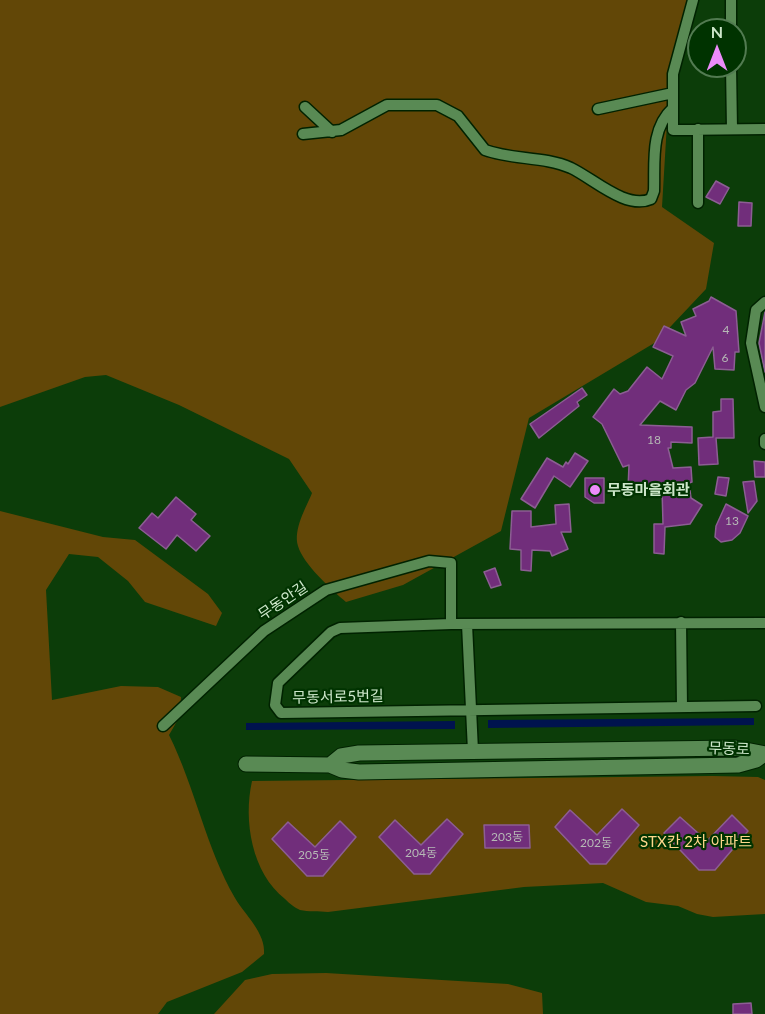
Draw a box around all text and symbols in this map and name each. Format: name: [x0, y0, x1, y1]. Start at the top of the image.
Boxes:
north arrow: [687, 18, 747, 78]
text: N: [711, 22, 723, 41]
house number: 4: [723, 323, 729, 337]
house number: 6: [722, 351, 728, 365]
house number: 18: [647, 433, 661, 447]
place label: 무동마을회관: [607, 481, 690, 499]
marker: 무동마을회관: [588, 483, 602, 497]
house number: 13: [725, 514, 739, 528]
street label: 무동안길: [255, 578, 311, 624]
street label: 무동서로5번길: [292, 687, 384, 707]
street label: 무동로: [708, 739, 750, 759]
house number: 203동: [491, 830, 523, 844]
park label: STX칸 2차 아파트: [640, 833, 752, 851]
house number: 202동: [580, 836, 612, 850]
house number: 204동: [405, 846, 437, 860]
house number: 205동: [298, 848, 330, 862]

